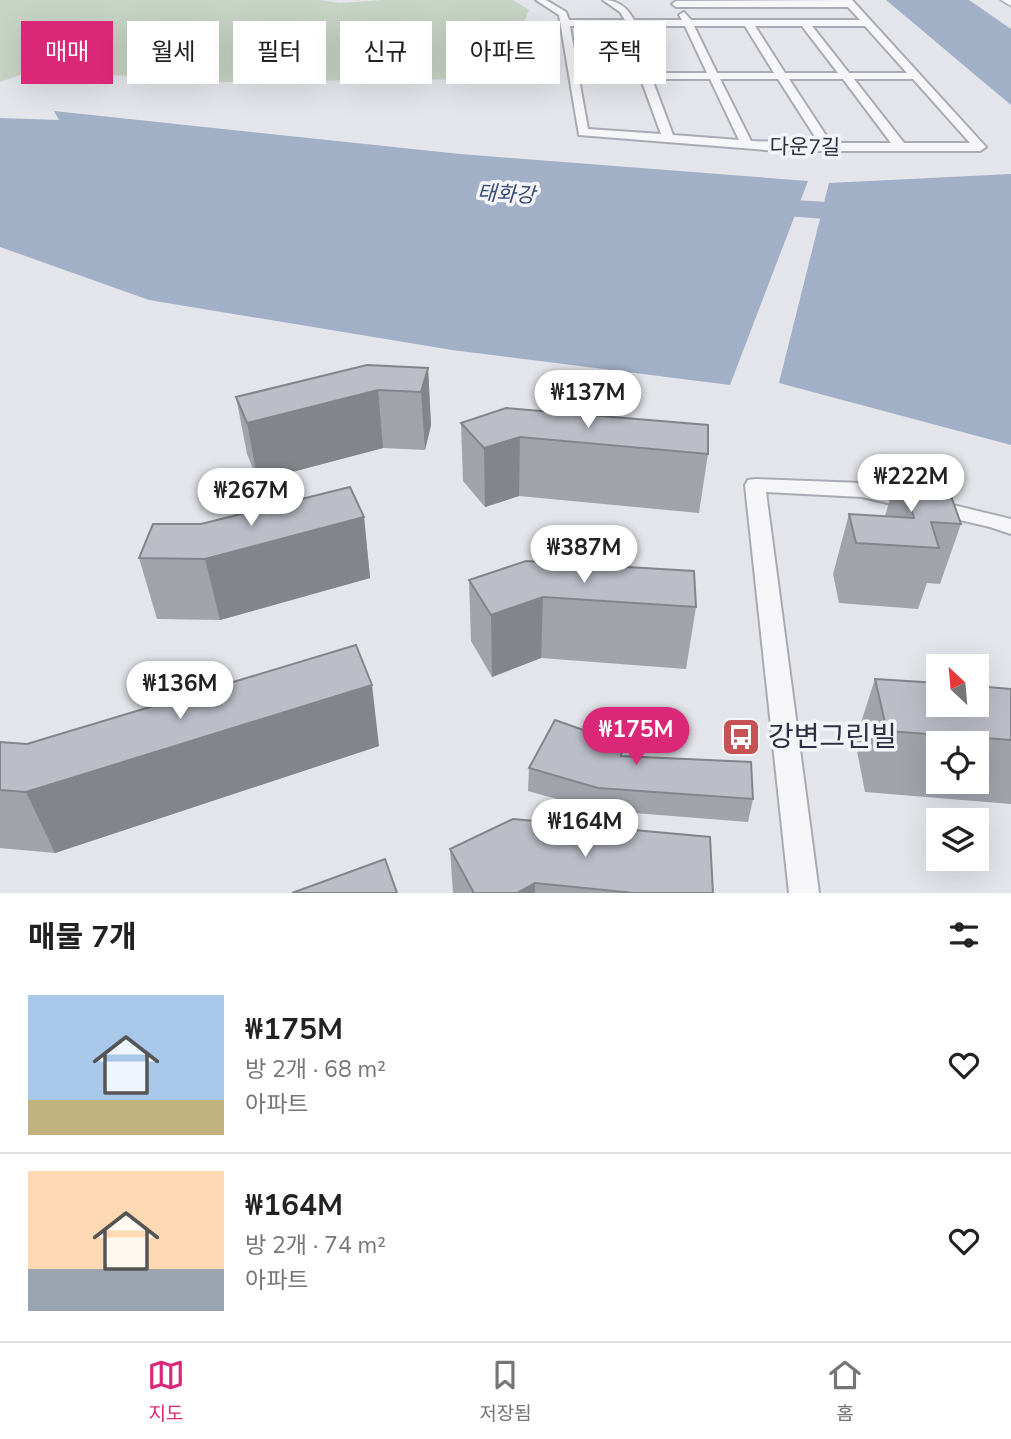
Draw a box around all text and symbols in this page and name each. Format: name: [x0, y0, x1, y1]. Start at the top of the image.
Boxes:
chip: 매매: [21, 21, 113, 84]
chip: 월세: [127, 21, 219, 84]
chip: 필터: [233, 21, 326, 84]
chip: 신규: [340, 21, 432, 84]
chip: 아파트: [446, 21, 560, 84]
chip: 주택: [574, 21, 666, 84]
street label: 다운7길: [769, 132, 841, 162]
water label: 태화강: [476, 179, 538, 210]
pin: ₩137M: [539, 370, 637, 430]
text: ₩137M: [550, 377, 626, 408]
pin: ₩222M: [862, 454, 960, 514]
text: ₩222M: [873, 461, 949, 492]
pin: ₩267M: [202, 468, 300, 528]
text: ₩267M: [213, 475, 289, 506]
pin: ₩387M: [535, 526, 633, 585]
text: ₩387M: [546, 532, 622, 563]
north arrow: [926, 654, 989, 718]
map controls: [926, 654, 989, 871]
pin: ₩136M: [131, 662, 229, 721]
text: ₩136M: [142, 668, 218, 699]
pin: ₩175M: [587, 708, 685, 767]
text: ₩175M: [598, 714, 674, 745]
bus stop icon: 강변그린빌: [720, 716, 762, 758]
place label: 강변그린빌: [768, 718, 897, 756]
button: locate: [926, 731, 989, 794]
pin: ₩164M: [536, 800, 634, 859]
text: ₩164M: [547, 806, 623, 837]
button: layers: [926, 808, 989, 871]
icon: filters: [945, 916, 983, 954]
text: 매물 7개: [28, 917, 137, 958]
text: ₩175M: [245, 1009, 343, 1050]
icon: home: [84, 1023, 168, 1107]
icon: heart: [945, 1046, 983, 1084]
text: 방 2개 · 68 m²: [245, 1054, 386, 1085]
text: 아파트: [245, 1089, 308, 1120]
text: ₩164M: [245, 1185, 343, 1226]
icon: home: [84, 1199, 168, 1283]
icon: heart: [945, 1222, 983, 1260]
text: 방 2개 · 74 m²: [245, 1230, 386, 1261]
text: 아파트: [245, 1265, 308, 1296]
tab: 지도: [147, 1356, 185, 1427]
tab: 저장됨: [479, 1356, 532, 1427]
tab: 홈: [826, 1356, 864, 1427]

